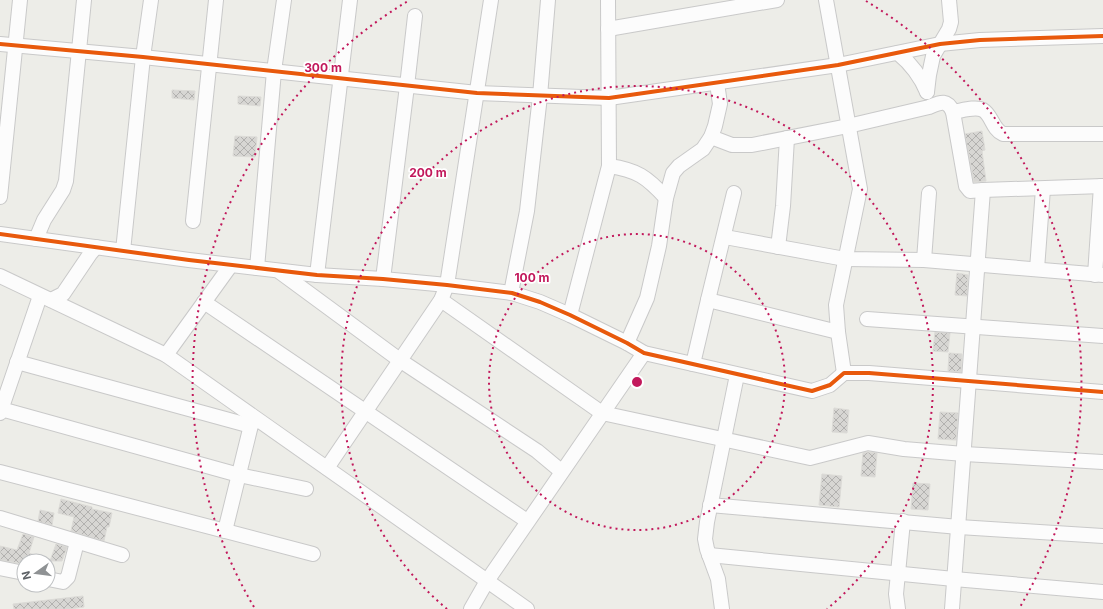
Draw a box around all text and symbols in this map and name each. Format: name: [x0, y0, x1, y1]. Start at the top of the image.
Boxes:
text: 300 m: [304, 60, 342, 75]
text: 200 m: [409, 165, 447, 180]
text: 100 m: [514, 270, 550, 285]
centre of rings: [630, 375, 644, 389]
north arrow: [16, 553, 56, 593]
text: N: [18, 570, 34, 581]

